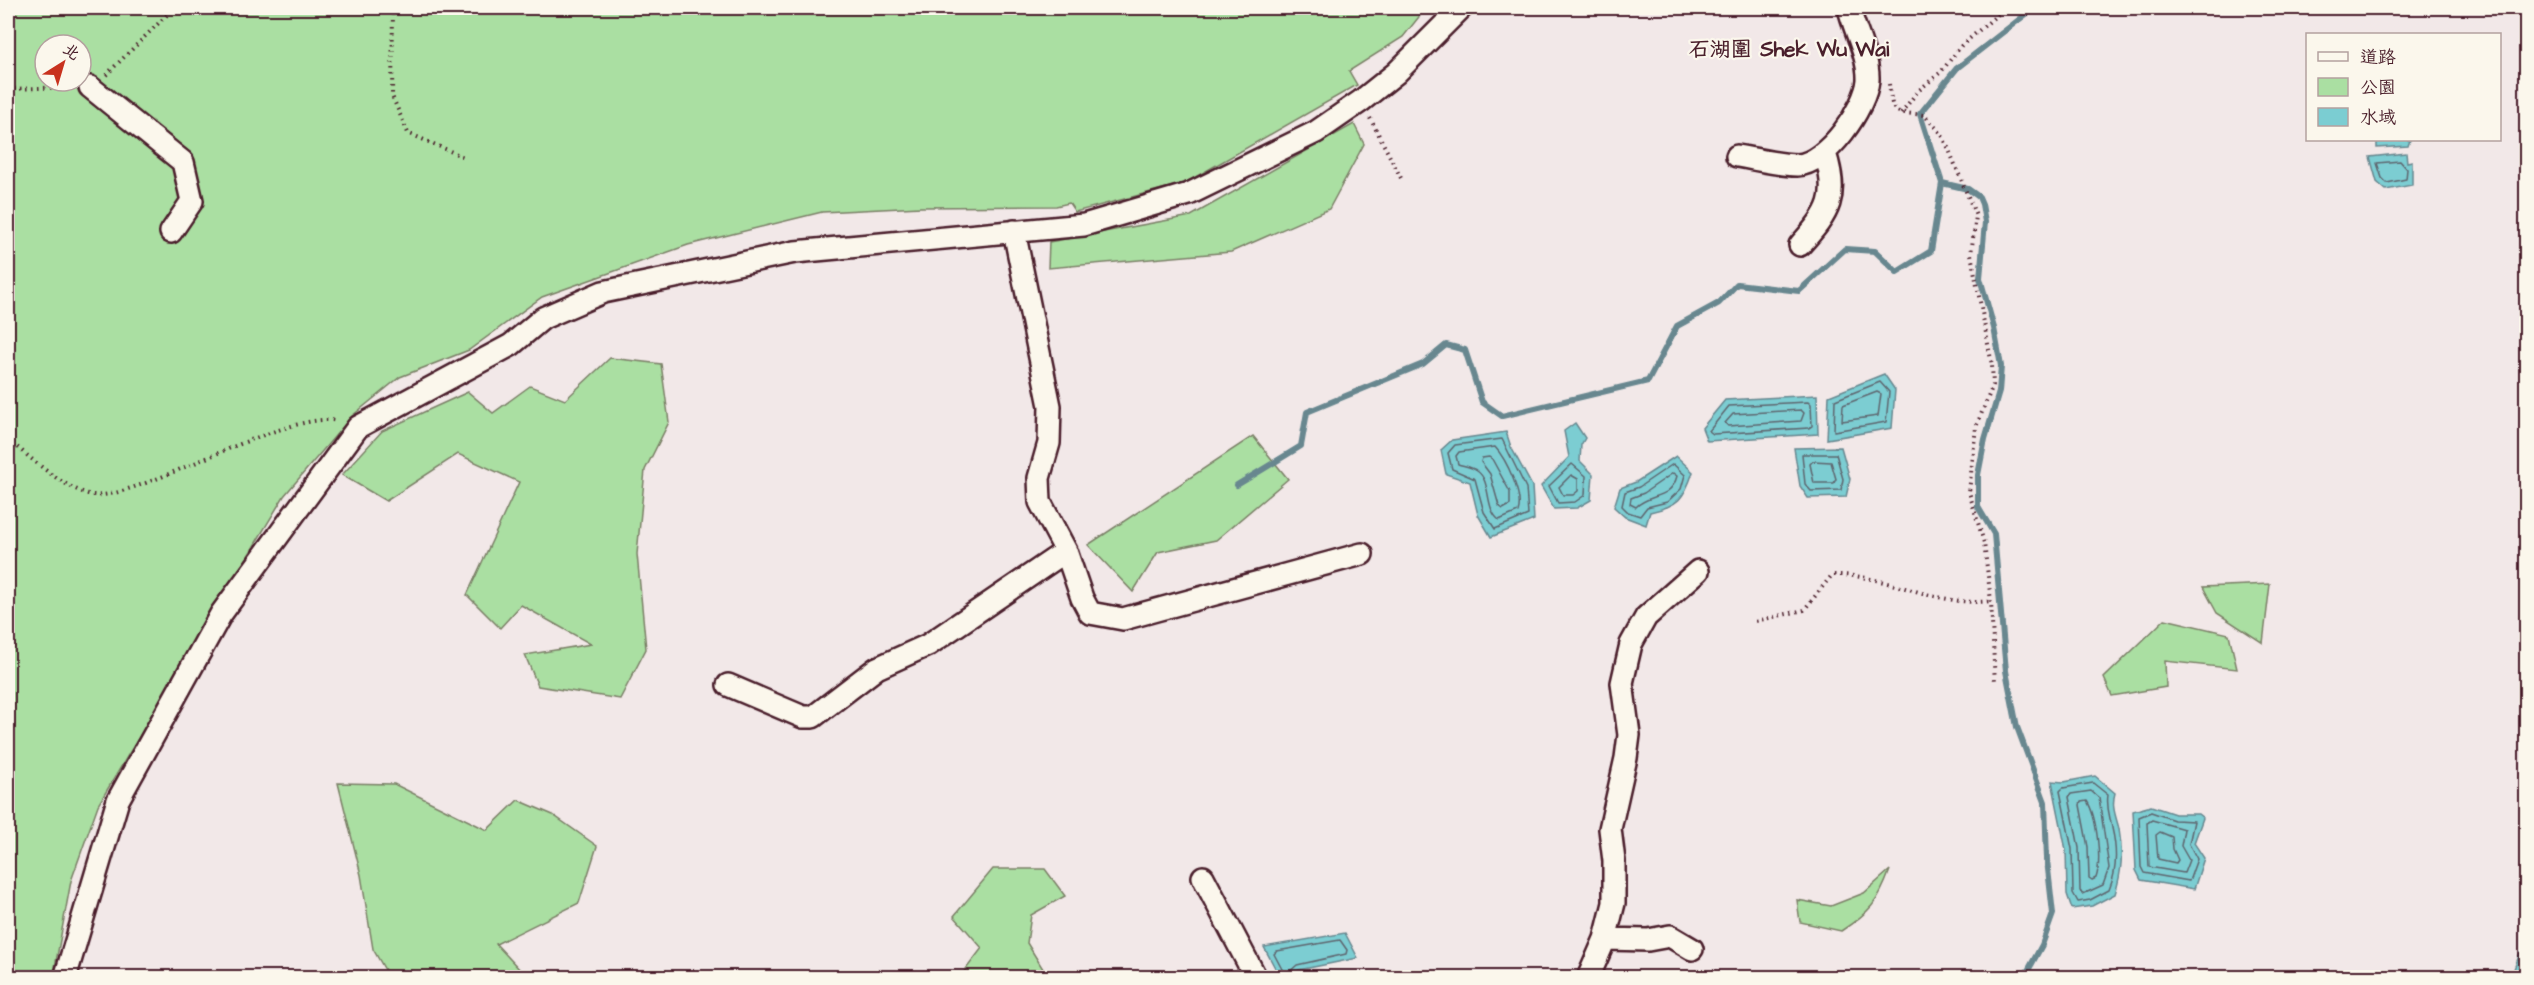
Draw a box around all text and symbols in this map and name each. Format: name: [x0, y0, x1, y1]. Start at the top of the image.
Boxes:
north arrow: [33, 33, 93, 93]
legend: [2306, 33, 2501, 141]
district label: 石湖圍 Shek Wu Wai: [1689, 35, 1890, 64]
text: 北: [58, 38, 84, 65]
text: 道路: [2360, 45, 2396, 70]
text: 公園: [2360, 75, 2396, 100]
text: 水域: [2360, 105, 2396, 130]

